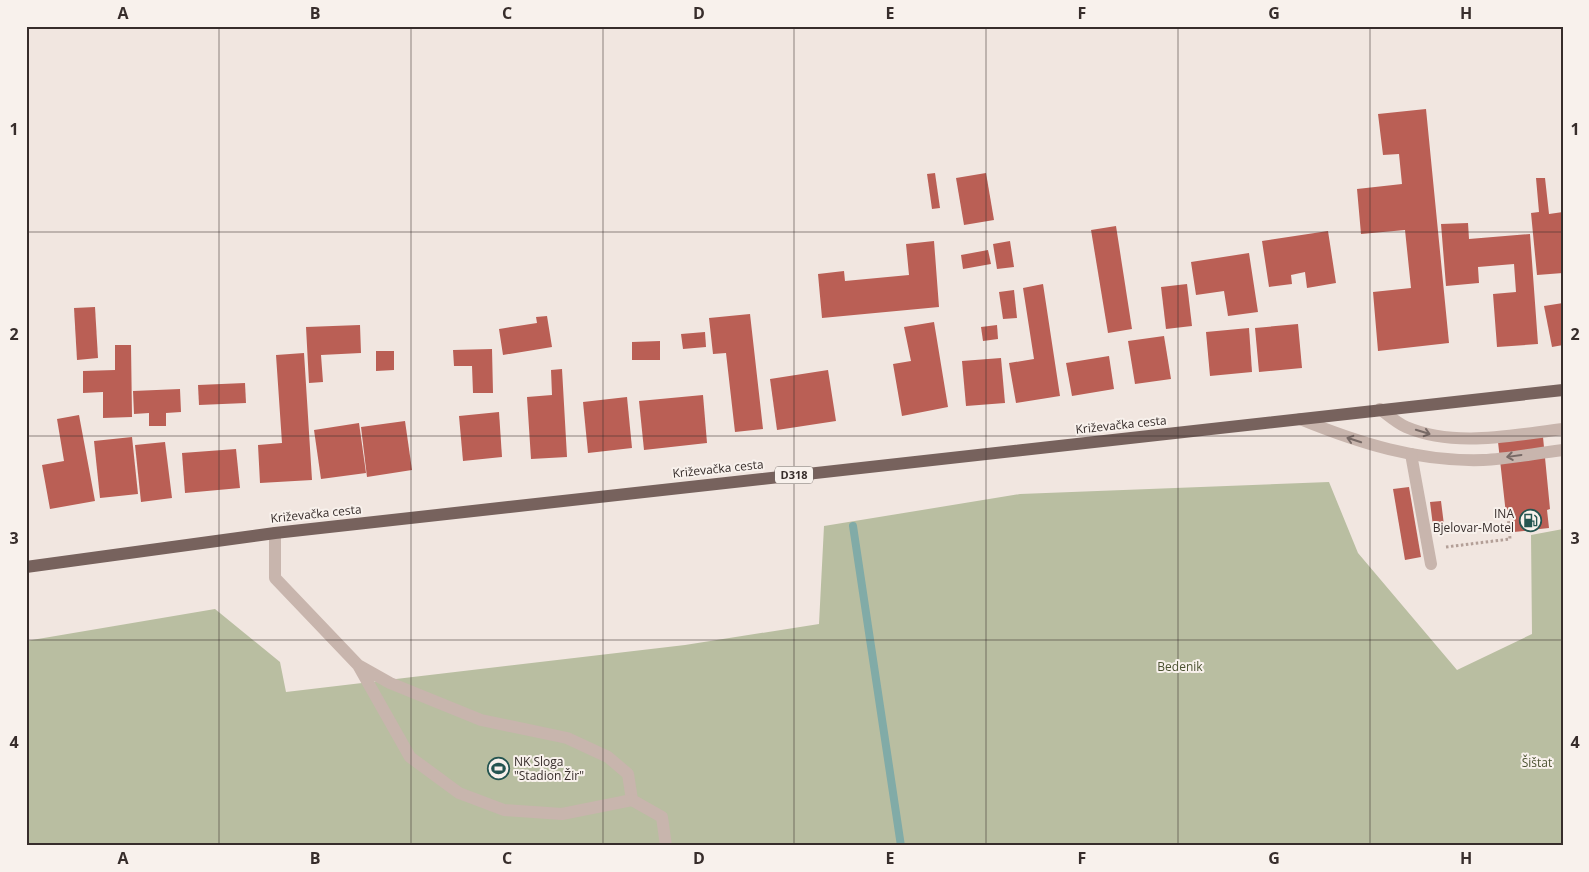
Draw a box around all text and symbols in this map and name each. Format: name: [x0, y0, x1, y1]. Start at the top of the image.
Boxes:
text: A: [117, 2, 129, 24]
text: B: [310, 2, 320, 24]
text: C: [502, 2, 512, 24]
text: D: [693, 2, 705, 24]
text: E: [886, 2, 895, 24]
text: F: [1078, 2, 1086, 24]
text: G: [1268, 2, 1280, 24]
text: H: [1460, 2, 1472, 24]
text: 1: [9, 118, 19, 140]
text: 1: [1570, 118, 1580, 140]
text: 2: [9, 323, 19, 345]
text: 2: [1570, 323, 1580, 345]
street label: Križevačka cesta: [1075, 411, 1167, 438]
one-way arrow: [1414, 428, 1430, 438]
one-way arrow: [1347, 435, 1363, 444]
one-way arrow: [1507, 451, 1523, 461]
street label: Križevačka cesta: [672, 455, 764, 482]
road number: D318: [775, 466, 813, 484]
street label: Križevačka cesta: [270, 500, 362, 527]
place label: INA Bjelovar-Motel: [1433, 505, 1514, 536]
fuel station icon: INA Bjelovar-Motel: [1518, 509, 1542, 533]
text: 3: [9, 527, 19, 549]
text: 3: [1570, 527, 1580, 549]
park label: Bedenik: [1157, 658, 1203, 675]
text: 4: [9, 731, 19, 753]
text: 4: [1570, 731, 1580, 753]
place label: NK Sloga "Stadion Žir": [514, 753, 584, 784]
park label: Šištat: [1522, 754, 1552, 771]
sports icon: NK Sloga "Stadion Žir": [486, 757, 510, 781]
text: A: [117, 847, 129, 869]
text: B: [310, 847, 320, 869]
text: C: [502, 847, 512, 869]
text: D: [693, 847, 705, 869]
text: E: [886, 847, 895, 869]
text: F: [1078, 847, 1086, 869]
text: G: [1268, 847, 1280, 869]
text: H: [1460, 847, 1472, 869]

